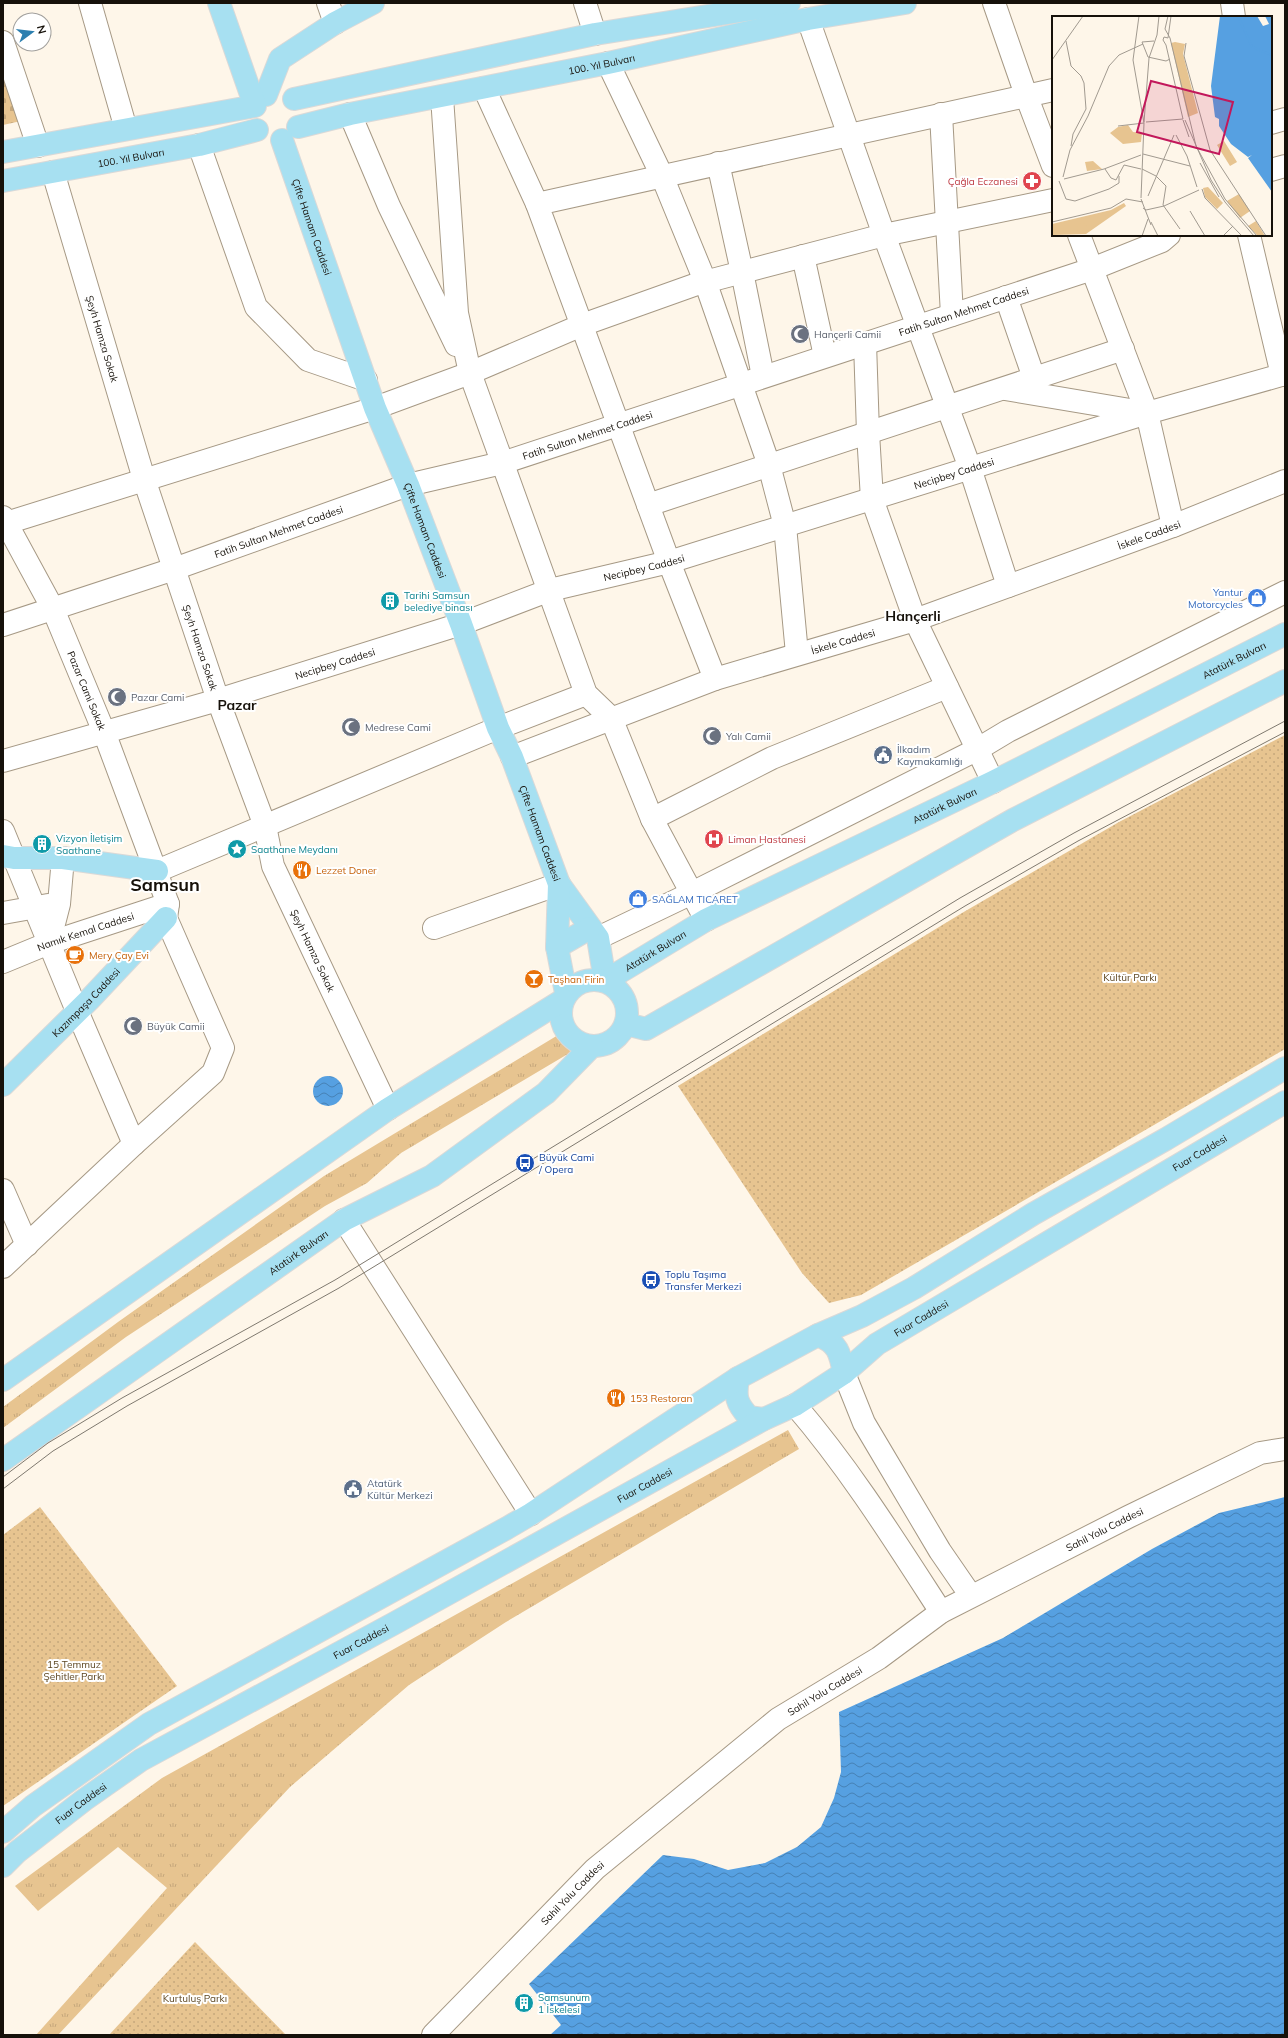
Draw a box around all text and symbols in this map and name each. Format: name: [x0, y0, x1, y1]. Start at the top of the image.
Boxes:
north arrow: [12, 12, 52, 52]
inset map: [1052, 16, 1272, 236]
text: N: [34, 24, 49, 35]
street label: 100. Yıl Bulvarı: [567, 51, 636, 78]
street label: 100. Yıl Bulvarı: [96, 145, 165, 171]
pharmacy icon: Çağla Eczanesi: [1021, 170, 1043, 192]
place label: Çağla Eczanesi: [948, 175, 1018, 188]
street label: Çifte Hamam Caddesi: [289, 177, 334, 277]
street label: Fatih Sultan Mehmet Caddesi: [897, 284, 1030, 339]
street label: Şeyh Hamza Sokak: [83, 294, 121, 385]
mosque icon: Hançerli Camii: [789, 323, 811, 345]
place label: Hançerli Camii: [814, 328, 881, 341]
street label: Fatih Sultan Mehmet Caddesi: [521, 408, 654, 463]
street label: Necipbey Caddesi: [912, 455, 996, 492]
street label: Çifte Hamam Caddesi: [401, 481, 449, 580]
street label: Fatih Sultan Mehmet Caddesi: [213, 503, 345, 561]
street label: İskele Caddesi: [1116, 518, 1183, 553]
street label: Necipbey Caddesi: [602, 552, 686, 584]
place label: Yantur Motorcycles: [1188, 586, 1243, 611]
shop icon: Yantur Motorcycles: [1246, 587, 1268, 609]
place label: Tarihi Samsun belediye binası: [404, 589, 473, 614]
building icon: Tarihi Samsun belediye binası: [379, 590, 401, 612]
street label: Şeyh Hamza Sokak: [180, 603, 221, 693]
district label: Hançerli: [885, 607, 941, 625]
street label: İskele Caddesi: [810, 626, 877, 657]
street label: Atatürk Bulvarı: [1200, 639, 1268, 682]
street label: Necipbey Caddesi: [293, 645, 377, 683]
street label: Pazar Cami Sokak: [64, 649, 109, 733]
mosque icon: Pazar Cami: [106, 686, 128, 708]
place label: Pazar Cami: [131, 691, 185, 704]
district label: Pazar: [217, 696, 257, 714]
mosque icon: Medrese Cami: [340, 716, 362, 738]
place label: Medrese Cami: [365, 721, 431, 734]
mosque icon: Yalı Camii: [701, 725, 723, 747]
place label: Yalı Camii: [725, 730, 771, 743]
place label: İlkadım Kaymakamlığı: [897, 743, 962, 768]
public building icon: İlkadım Kaymakamlığı: [872, 744, 894, 766]
street label: Çifte Hamam Caddesi: [516, 784, 563, 883]
street label: Atatürk Bulvarı: [910, 785, 979, 827]
hospital icon: Liman Hastanesi: [703, 828, 725, 850]
place label: Vizyon İletişim Saathane: [56, 832, 123, 857]
building icon: Vizyon İletişim Saathane: [31, 833, 53, 855]
place label: Liman Hastanesi: [728, 833, 806, 846]
place icon: Saathane Meydanı: [226, 838, 248, 860]
place label: Saathane Meydanı: [251, 843, 338, 856]
restaurant icon: Lezzet Doner: [291, 859, 313, 881]
place label: Lezzet Doner: [316, 864, 377, 877]
district label: Samsun: [130, 873, 200, 896]
shop icon: SAĞLAM TICARET: [627, 888, 649, 910]
place label: SAĞLAM TICARET: [652, 893, 738, 906]
street label: Şeyh Hamza Sokak: [287, 907, 338, 995]
street label: Namık Kemal Caddesi: [35, 910, 136, 954]
street label: Atatürk Bulvarı: [622, 928, 689, 975]
cafe icon: Mery Çay Evi: [64, 944, 86, 966]
place label: Mery Çay Evi: [89, 949, 149, 962]
street label: Kazımpaşa Caddesi: [49, 965, 123, 1040]
bar icon: Taşhan Firin: [523, 968, 545, 990]
park label: Kültür Parkı: [1103, 971, 1157, 984]
place label: Taşhan Firin: [548, 973, 605, 986]
mosque icon: Büyük Camii: [122, 1015, 144, 1037]
place label: Büyük Camii: [147, 1020, 205, 1033]
street label: Fuar Caddesi: [1170, 1132, 1229, 1174]
place label: Büyük Cami / Opera: [538, 1151, 594, 1176]
bus stop icon: Büyük Cami / Opera: [514, 1152, 536, 1174]
street label: Atatürk Bulvarı: [266, 1227, 331, 1278]
place label: Toplu Taşıma Transfer Merkezi: [665, 1268, 741, 1293]
bus stop icon: Toplu Taşıma Transfer Merkezi: [640, 1269, 662, 1291]
street label: Fuar Caddesi: [892, 1297, 951, 1340]
restaurant icon: 153 Restoran: [605, 1387, 627, 1409]
place label: 153 Restoran: [630, 1392, 693, 1405]
street label: Fuar Caddesi: [615, 1465, 675, 1506]
place label: Atatürk Kültür Merkezi: [367, 1477, 433, 1502]
public building icon: Atatürk Kültür Merkezi: [342, 1478, 364, 1500]
street label: Sahil Yolu Caddesi: [1064, 1505, 1145, 1554]
street label: Fuar Caddesi: [331, 1622, 391, 1662]
park label: 15 Temmuz Şehitler Parkı: [44, 1658, 104, 1683]
street label: Sahil Yolu Caddesi: [785, 1664, 865, 1719]
street label: Fuar Caddesi: [53, 1780, 109, 1827]
street label: Sahil Yolu Caddesi: [538, 1858, 607, 1928]
place label: Samsunum 1 İskelesi: [538, 1991, 590, 2016]
park label: Kurtuluş Parkı: [163, 1992, 227, 2005]
building icon: Samsunum 1 İskelesi: [513, 1992, 535, 2014]

